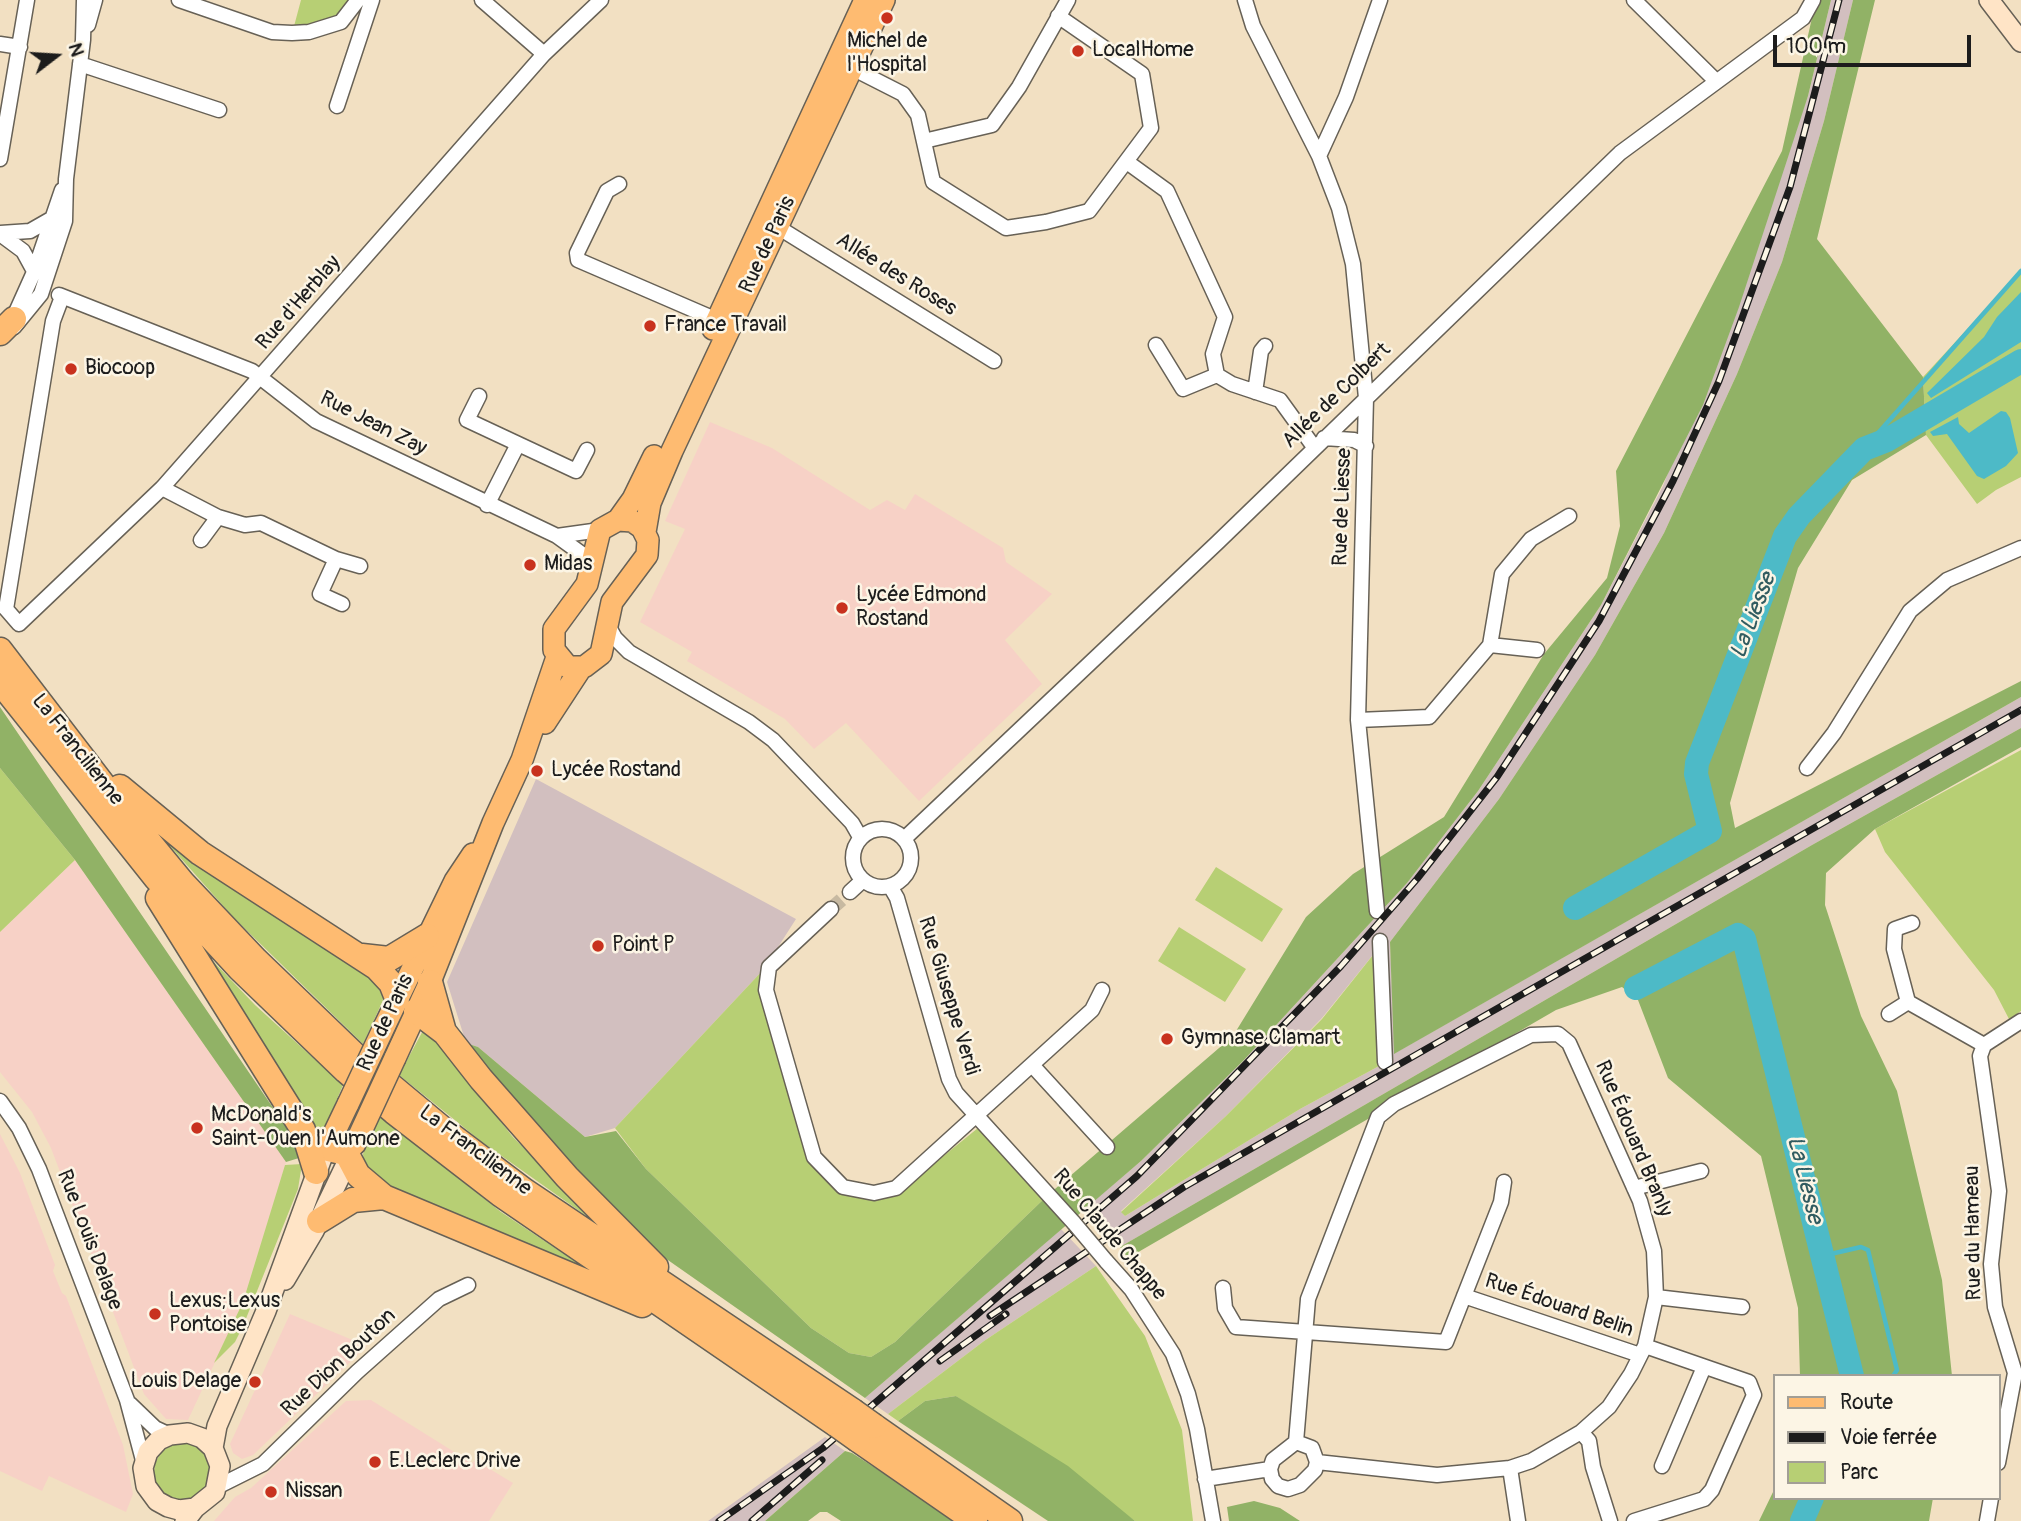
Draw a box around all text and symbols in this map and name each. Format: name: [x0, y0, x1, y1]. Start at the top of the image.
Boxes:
marker: Michel de l'Hospital: [879, 10, 895, 26]
north arrow: [21, 21, 91, 91]
scale bar: [1776, 21, 1974, 65]
place label: Michel de l'Hospital: [847, 29, 927, 79]
text: 100 m: [1786, 33, 1846, 60]
place label: LocalHome: [1092, 38, 1193, 64]
text: N: [63, 40, 89, 60]
marker: LocalHome: [1070, 43, 1086, 59]
street label: Rue de Paris: [735, 192, 801, 298]
street label: Allée des Roses: [831, 228, 961, 322]
street label: Rue d'Herblay: [251, 251, 347, 355]
place label: France Travail: [664, 313, 787, 339]
marker: France Travail: [642, 318, 658, 334]
street label: Allée de Colbert: [1278, 338, 1396, 454]
place label: Biocoop: [85, 356, 155, 382]
marker: Biocoop: [63, 361, 79, 377]
street label: Rue Jean Zay: [315, 386, 431, 462]
street label: Rue de Liesse: [1328, 448, 1358, 566]
place label: Midas: [544, 552, 592, 578]
marker: Midas: [522, 557, 538, 573]
water label: La Liesse: [1725, 570, 1783, 662]
place label: Lycée Edmond Rostand: [856, 583, 987, 633]
marker: Lycée Edmond Rostand: [834, 600, 850, 616]
street label: La Francilienne: [26, 689, 128, 811]
place label: Lycée Rostand: [551, 758, 681, 784]
marker: Lycée Rostand: [529, 763, 545, 779]
street label: Rue Giuseppe Verdi: [912, 914, 984, 1078]
place label: Point P: [612, 933, 675, 959]
marker: Point P: [590, 938, 606, 954]
street label: Rue de Paris: [353, 970, 419, 1076]
place label: Gymnase Clamart: [1181, 1026, 1341, 1052]
marker: Gymnase Clamart: [1159, 1031, 1175, 1047]
street label: Rue Édouard Branly: [1589, 1057, 1677, 1221]
street label: La Francilienne: [414, 1100, 536, 1202]
place label: McDonald's Saint-Ouen l'Aumone: [211, 1103, 400, 1153]
marker: McDonald's Saint-Ouen l'Aumone: [189, 1120, 205, 1136]
water label: La Liesse: [1780, 1134, 1828, 1226]
street label: Rue Claude Chappe: [1047, 1164, 1171, 1306]
street label: Rue du Hameau: [1960, 1165, 1988, 1301]
street label: Rue Louis Delage: [51, 1166, 127, 1314]
street label: Rue Édouard Belin: [1481, 1269, 1637, 1343]
place label: Lexus;Lexus Pontoise: [169, 1289, 280, 1339]
street label: Rue Dion Bouton: [277, 1304, 401, 1422]
marker: Lexus;Lexus Pontoise: [147, 1306, 163, 1322]
place label: Louis Delage: [130, 1369, 241, 1395]
marker: Louis Delage: [247, 1374, 263, 1390]
legend: [1772, 1374, 2000, 1500]
text: Route: [1840, 1389, 1893, 1416]
text: Voie ferrée: [1840, 1424, 1937, 1451]
place label: E.Leclerc Drive: [389, 1449, 520, 1475]
marker: E.Leclerc Drive: [367, 1454, 383, 1470]
text: Parc: [1840, 1459, 1879, 1486]
place label: Nissan: [285, 1479, 343, 1505]
marker: Nissan: [263, 1484, 279, 1500]

